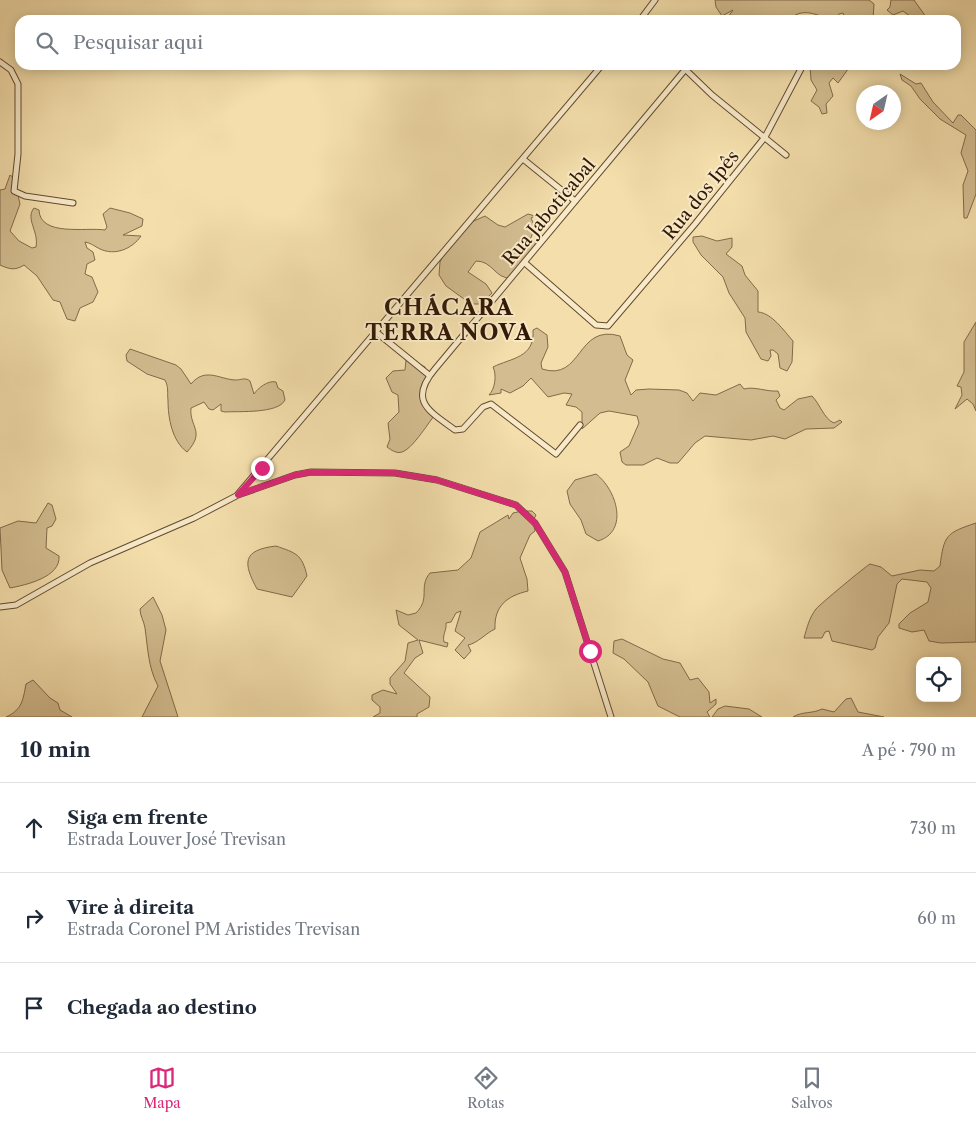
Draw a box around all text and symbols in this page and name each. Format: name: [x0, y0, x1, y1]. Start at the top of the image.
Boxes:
search box: [15, 15, 961, 70]
icon: search: [33, 29, 61, 57]
text: Pesquisar aqui: [73, 31, 203, 54]
north arrow: [856, 85, 901, 130]
street label: Rua dos Ipês: [658, 146, 744, 244]
street label: Rua Jaboticabal: [498, 154, 600, 270]
district label: CHÁCARA TERRA NOVA: [365, 293, 533, 346]
route end: [251, 457, 274, 480]
route start: [579, 640, 602, 663]
map controls: [916, 657, 961, 702]
button: locate: [916, 657, 961, 702]
text: 10 min: [20, 737, 91, 762]
text: A pé · 790 m: [862, 740, 956, 760]
text: Siga em frente: [67, 806, 208, 829]
icon: ahead: [20, 814, 48, 842]
text: 730 m: [910, 818, 956, 838]
text: Estrada Louver José Trevisan: [67, 829, 286, 849]
text: Vire à direita: [67, 896, 194, 919]
icon: right: [20, 904, 48, 932]
text: 60 m: [917, 908, 956, 928]
text: Estrada Coronel PM Aristides Trevisan: [67, 919, 360, 939]
icon: arrive: [20, 994, 48, 1022]
text: Chegada ao destino: [67, 996, 257, 1019]
tab: Mapa: [143, 1064, 181, 1112]
tab: Rotas: [467, 1064, 504, 1112]
tab: Salvos: [791, 1064, 833, 1112]

